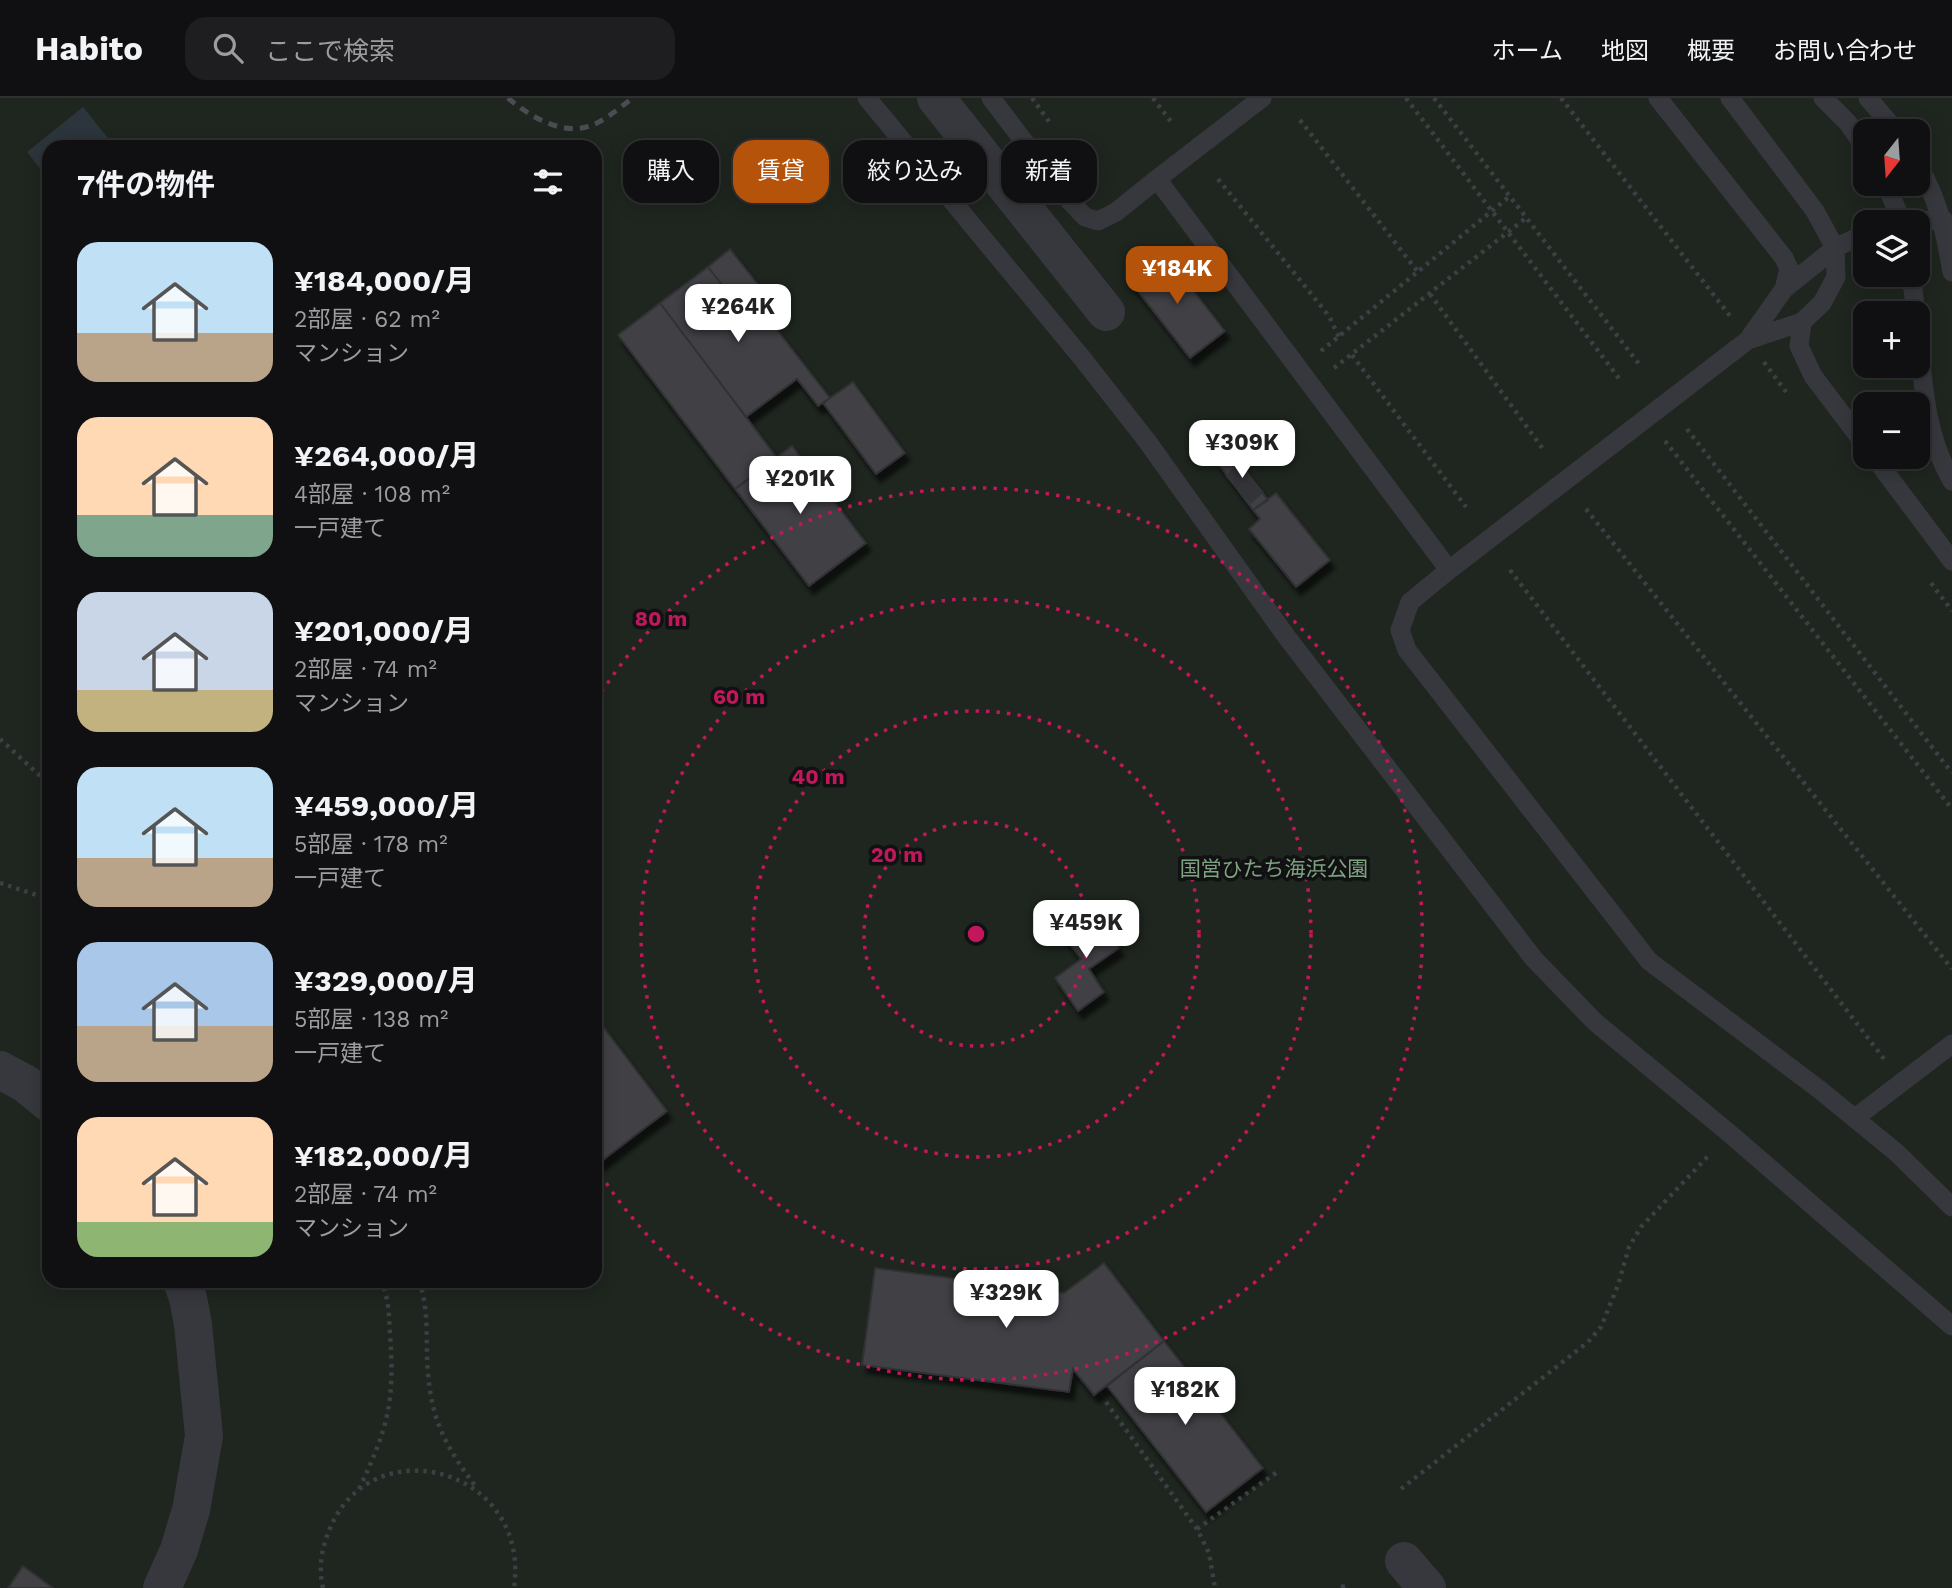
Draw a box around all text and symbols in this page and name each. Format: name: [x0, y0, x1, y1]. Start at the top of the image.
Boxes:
search box: [185, 17, 675, 80]
text: Habito: [35, 29, 143, 68]
icon: search: [209, 29, 247, 67]
text: ここで検索: [265, 36, 395, 66]
text: ホーム: [1492, 37, 1563, 65]
text: 地図: [1601, 37, 1649, 65]
text: 概要: [1687, 37, 1735, 65]
text: お問い合わせ: [1773, 37, 1917, 65]
north arrow: [1853, 119, 1930, 196]
map controls: [1853, 119, 1930, 469]
chip: 購入: [623, 140, 719, 203]
chip: 賃貸: [733, 140, 829, 203]
chip: 絞り込み: [843, 140, 987, 203]
chip: 新着: [1001, 140, 1097, 203]
icon: filters: [529, 163, 567, 201]
text: 7件の物件: [77, 167, 215, 202]
button: layers: [1853, 210, 1930, 287]
pin: ¥184K: [1128, 246, 1226, 306]
text: ¥184K: [1142, 255, 1212, 282]
text: ¥184,000/月: [294, 263, 475, 298]
icon: home: [133, 270, 217, 354]
pin: ¥264K: [689, 285, 787, 344]
text: ¥264K: [701, 293, 775, 320]
button: +: [1853, 301, 1930, 378]
text: 2部屋 · 62 m²: [294, 306, 440, 333]
text: マンション: [294, 340, 409, 367]
button: −: [1853, 392, 1930, 469]
pin: ¥309K: [1193, 420, 1291, 480]
text: ¥309K: [1205, 429, 1279, 456]
text: ¥264,000/月: [294, 438, 479, 473]
icon: home: [133, 445, 217, 529]
pin: ¥201K: [751, 456, 849, 516]
text: ¥201K: [765, 465, 835, 492]
text: 4部屋 · 108 m²: [294, 481, 450, 508]
text: 一戸建て: [294, 515, 386, 542]
text: 80 m: [635, 606, 687, 631]
text: ¥201,000/月: [294, 613, 474, 648]
icon: home: [133, 620, 217, 704]
text: 2部屋 · 74 m²: [294, 656, 437, 683]
text: 60 m: [713, 684, 765, 709]
text: マンション: [294, 690, 409, 717]
text: 40 m: [792, 764, 844, 789]
text: ¥459,000/月: [294, 788, 479, 823]
icon: home: [133, 795, 217, 879]
text: 5部屋 · 178 m²: [294, 831, 448, 858]
text: 20 m: [871, 842, 923, 867]
park label: 国営ひたち海浜公園: [1180, 856, 1369, 881]
text: 一戸建て: [294, 865, 386, 892]
pin: ¥459K: [1037, 900, 1135, 960]
text: ¥459K: [1049, 909, 1123, 936]
centre of rings: [964, 922, 988, 946]
text: ¥329,000/月: [294, 963, 478, 998]
icon: home: [133, 970, 217, 1054]
text: 5部屋 · 138 m²: [294, 1006, 449, 1033]
text: 一戸建て: [294, 1040, 386, 1067]
text: ¥182,000/月: [294, 1138, 473, 1173]
icon: home: [133, 1145, 217, 1229]
text: 2部屋 · 74 m²: [294, 1181, 437, 1208]
text: マンション: [294, 1215, 409, 1242]
pin: ¥329K: [957, 1270, 1055, 1330]
text: ¥329K: [970, 1279, 1042, 1306]
pin: ¥182K: [1136, 1368, 1234, 1427]
text: ¥182K: [1150, 1376, 1220, 1403]

